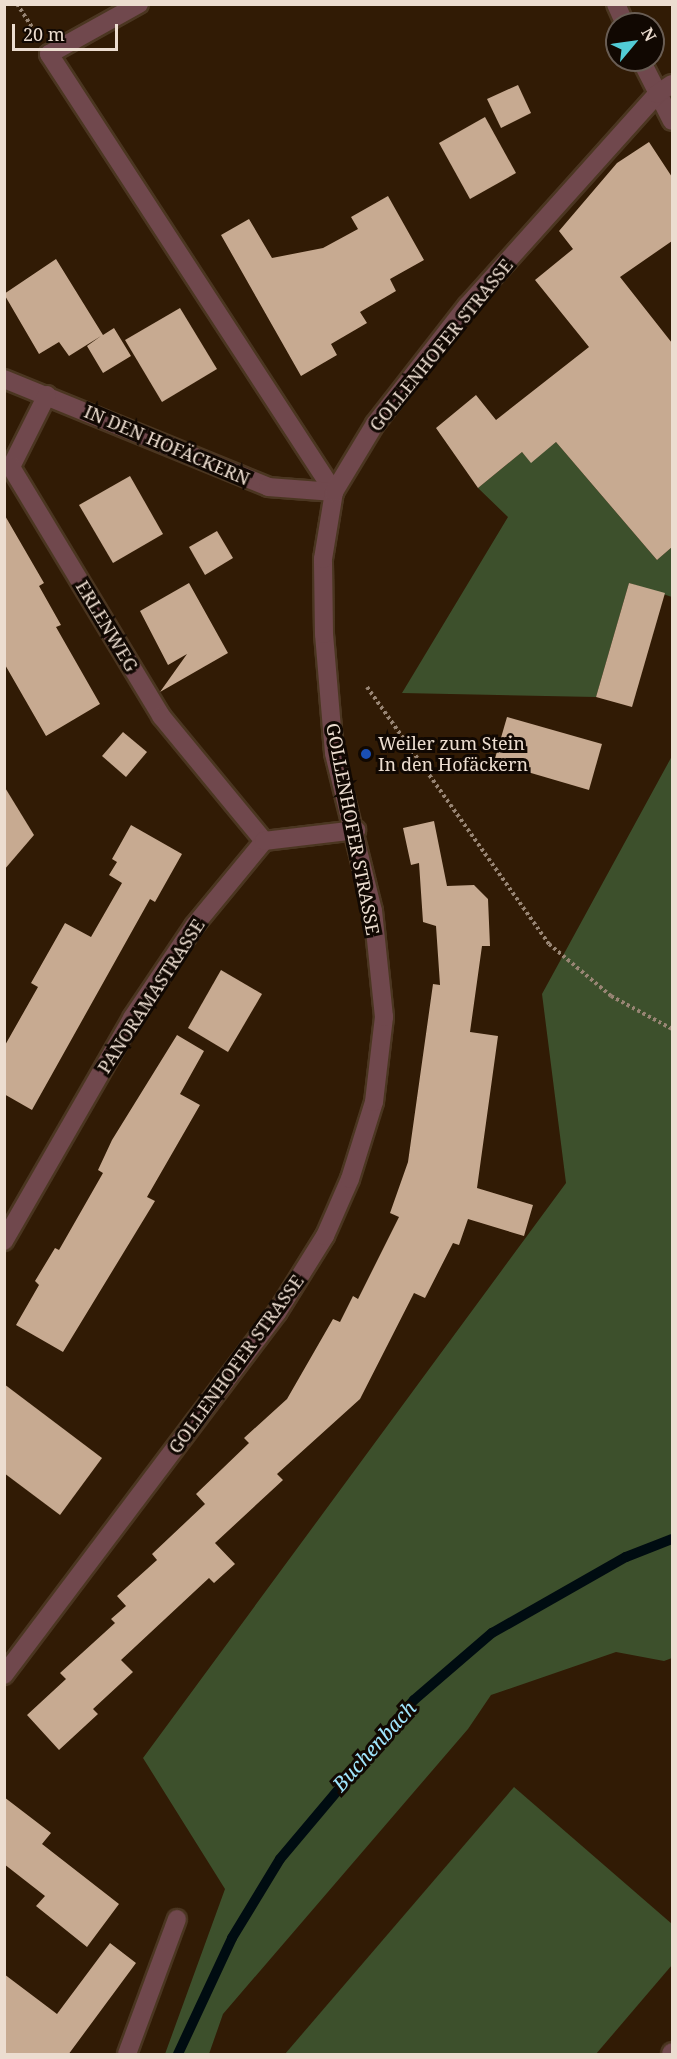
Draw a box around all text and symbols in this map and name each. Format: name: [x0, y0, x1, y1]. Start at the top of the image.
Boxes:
scale bar: [15, 12, 122, 50]
north arrow: [605, 12, 665, 72]
text: 20 m: [23, 22, 65, 46]
text: N: [636, 23, 662, 45]
street label: GOLLENHOFER STRASSE: [365, 255, 517, 435]
street label: IN DEN HOFÄCKERN: [81, 400, 253, 490]
street label: ERLENWEG: [71, 577, 143, 675]
street label: GOLLENHOFER STRASSE: [322, 721, 384, 937]
place label: Weiler zum Stein In den Hofäckern: [378, 733, 528, 776]
marker: Weiler zum Stein In den Hofäckern: [359, 747, 373, 761]
street label: PANORAMASTRASSE: [93, 915, 209, 1077]
street label: GOLLENHOFER STRASSE: [164, 1271, 308, 1457]
water label: Buchenbach: [327, 1696, 421, 1796]

